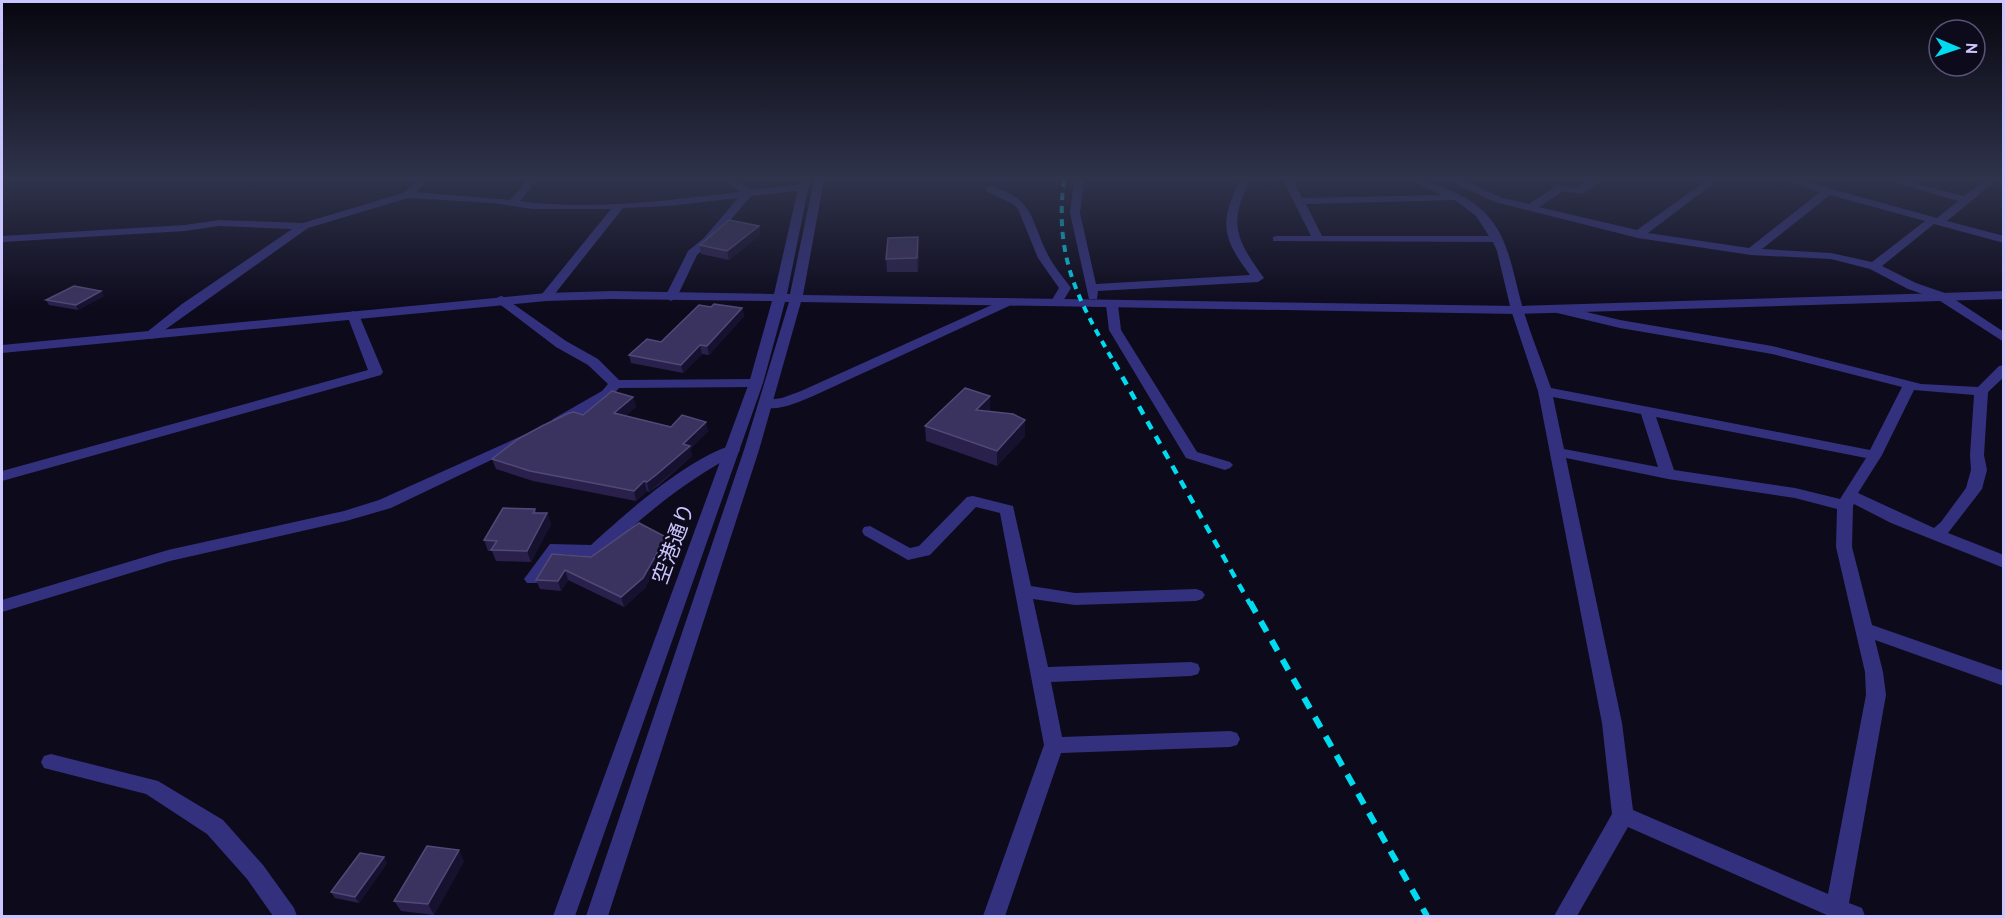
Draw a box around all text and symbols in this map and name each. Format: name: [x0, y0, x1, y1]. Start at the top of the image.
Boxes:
north arrow: [1927, 18, 1987, 78]
text: N: [1960, 42, 1980, 55]
street label: 空港通り: [648, 500, 702, 588]

